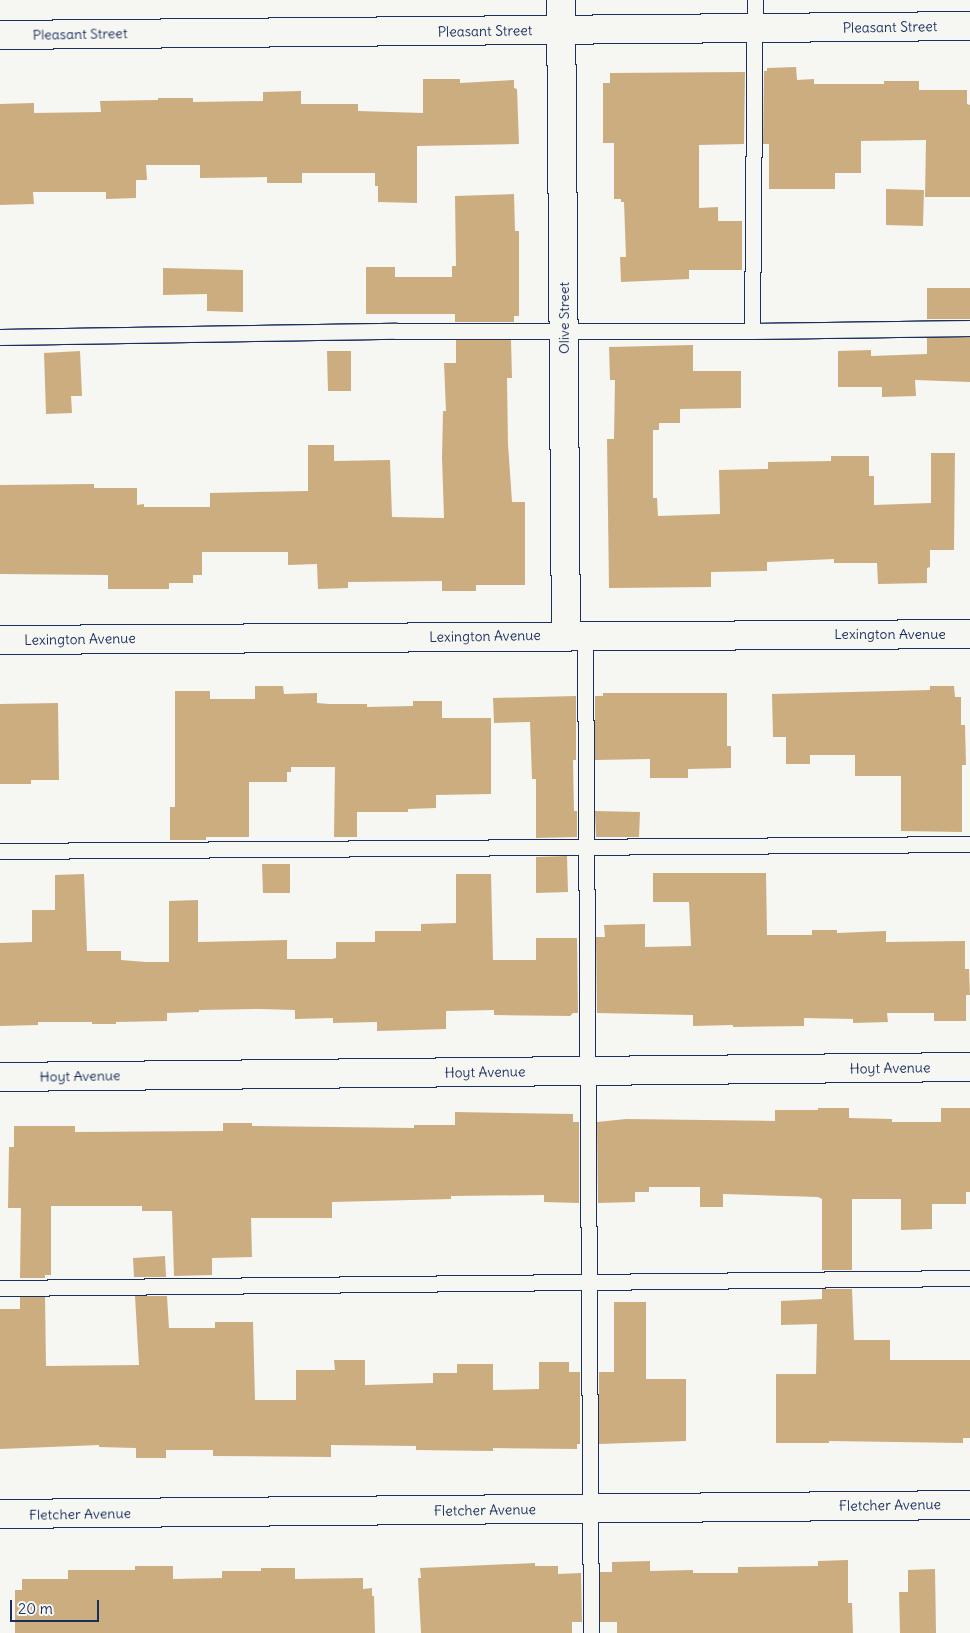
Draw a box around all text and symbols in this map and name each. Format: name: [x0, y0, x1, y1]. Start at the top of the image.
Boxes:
street label: Pleasant Street: [842, 18, 938, 36]
street label: Pleasant Street: [437, 22, 533, 40]
street label: Pleasant Street: [32, 25, 128, 43]
street label: Olive Street: [556, 282, 572, 354]
street label: Lexington Avenue: [834, 626, 946, 642]
street label: Lexington Avenue: [429, 627, 541, 645]
street label: Lexington Avenue: [24, 630, 136, 648]
street label: Hoyt Avenue: [849, 1059, 931, 1077]
street label: Hoyt Avenue: [444, 1063, 526, 1081]
street label: Hoyt Avenue: [39, 1067, 121, 1085]
street label: Fletcher Avenue: [839, 1496, 941, 1514]
street label: Fletcher Avenue: [434, 1501, 536, 1519]
street label: Fletcher Avenue: [29, 1505, 131, 1523]
scale bar: [12, 1590, 101, 1622]
text: 20 m: [18, 1599, 53, 1618]

